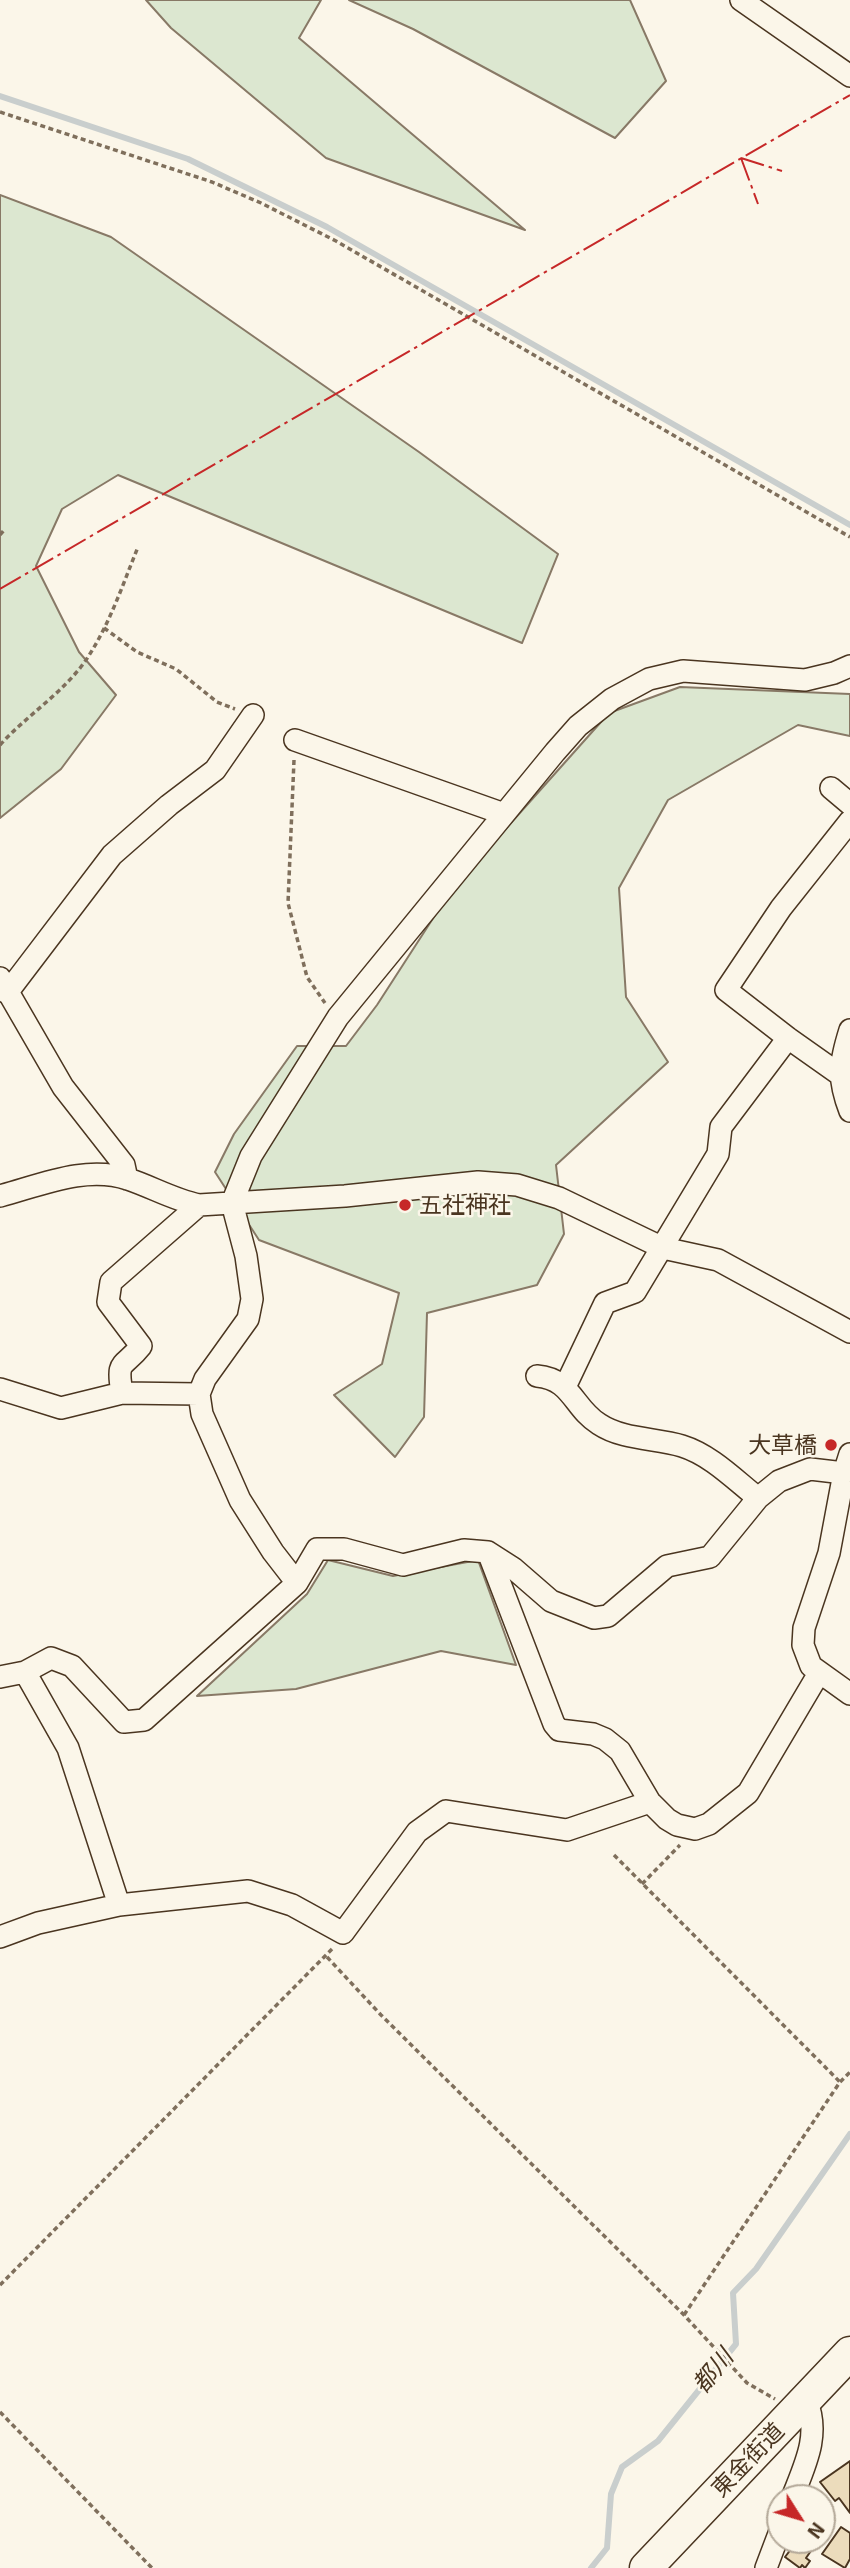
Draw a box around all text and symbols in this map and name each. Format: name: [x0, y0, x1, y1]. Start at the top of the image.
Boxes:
place label: 五社神社: [419, 1191, 511, 1219]
marker: 五社神社: [397, 1197, 413, 1213]
place label: 大草橋: [748, 1431, 817, 1459]
marker: 大草橋: [823, 1437, 839, 1453]
water label: 都川: [687, 2343, 739, 2399]
street label: 東金街道: [706, 2417, 790, 2503]
north arrow: [766, 2484, 836, 2554]
text: N: [803, 2518, 830, 2543]

